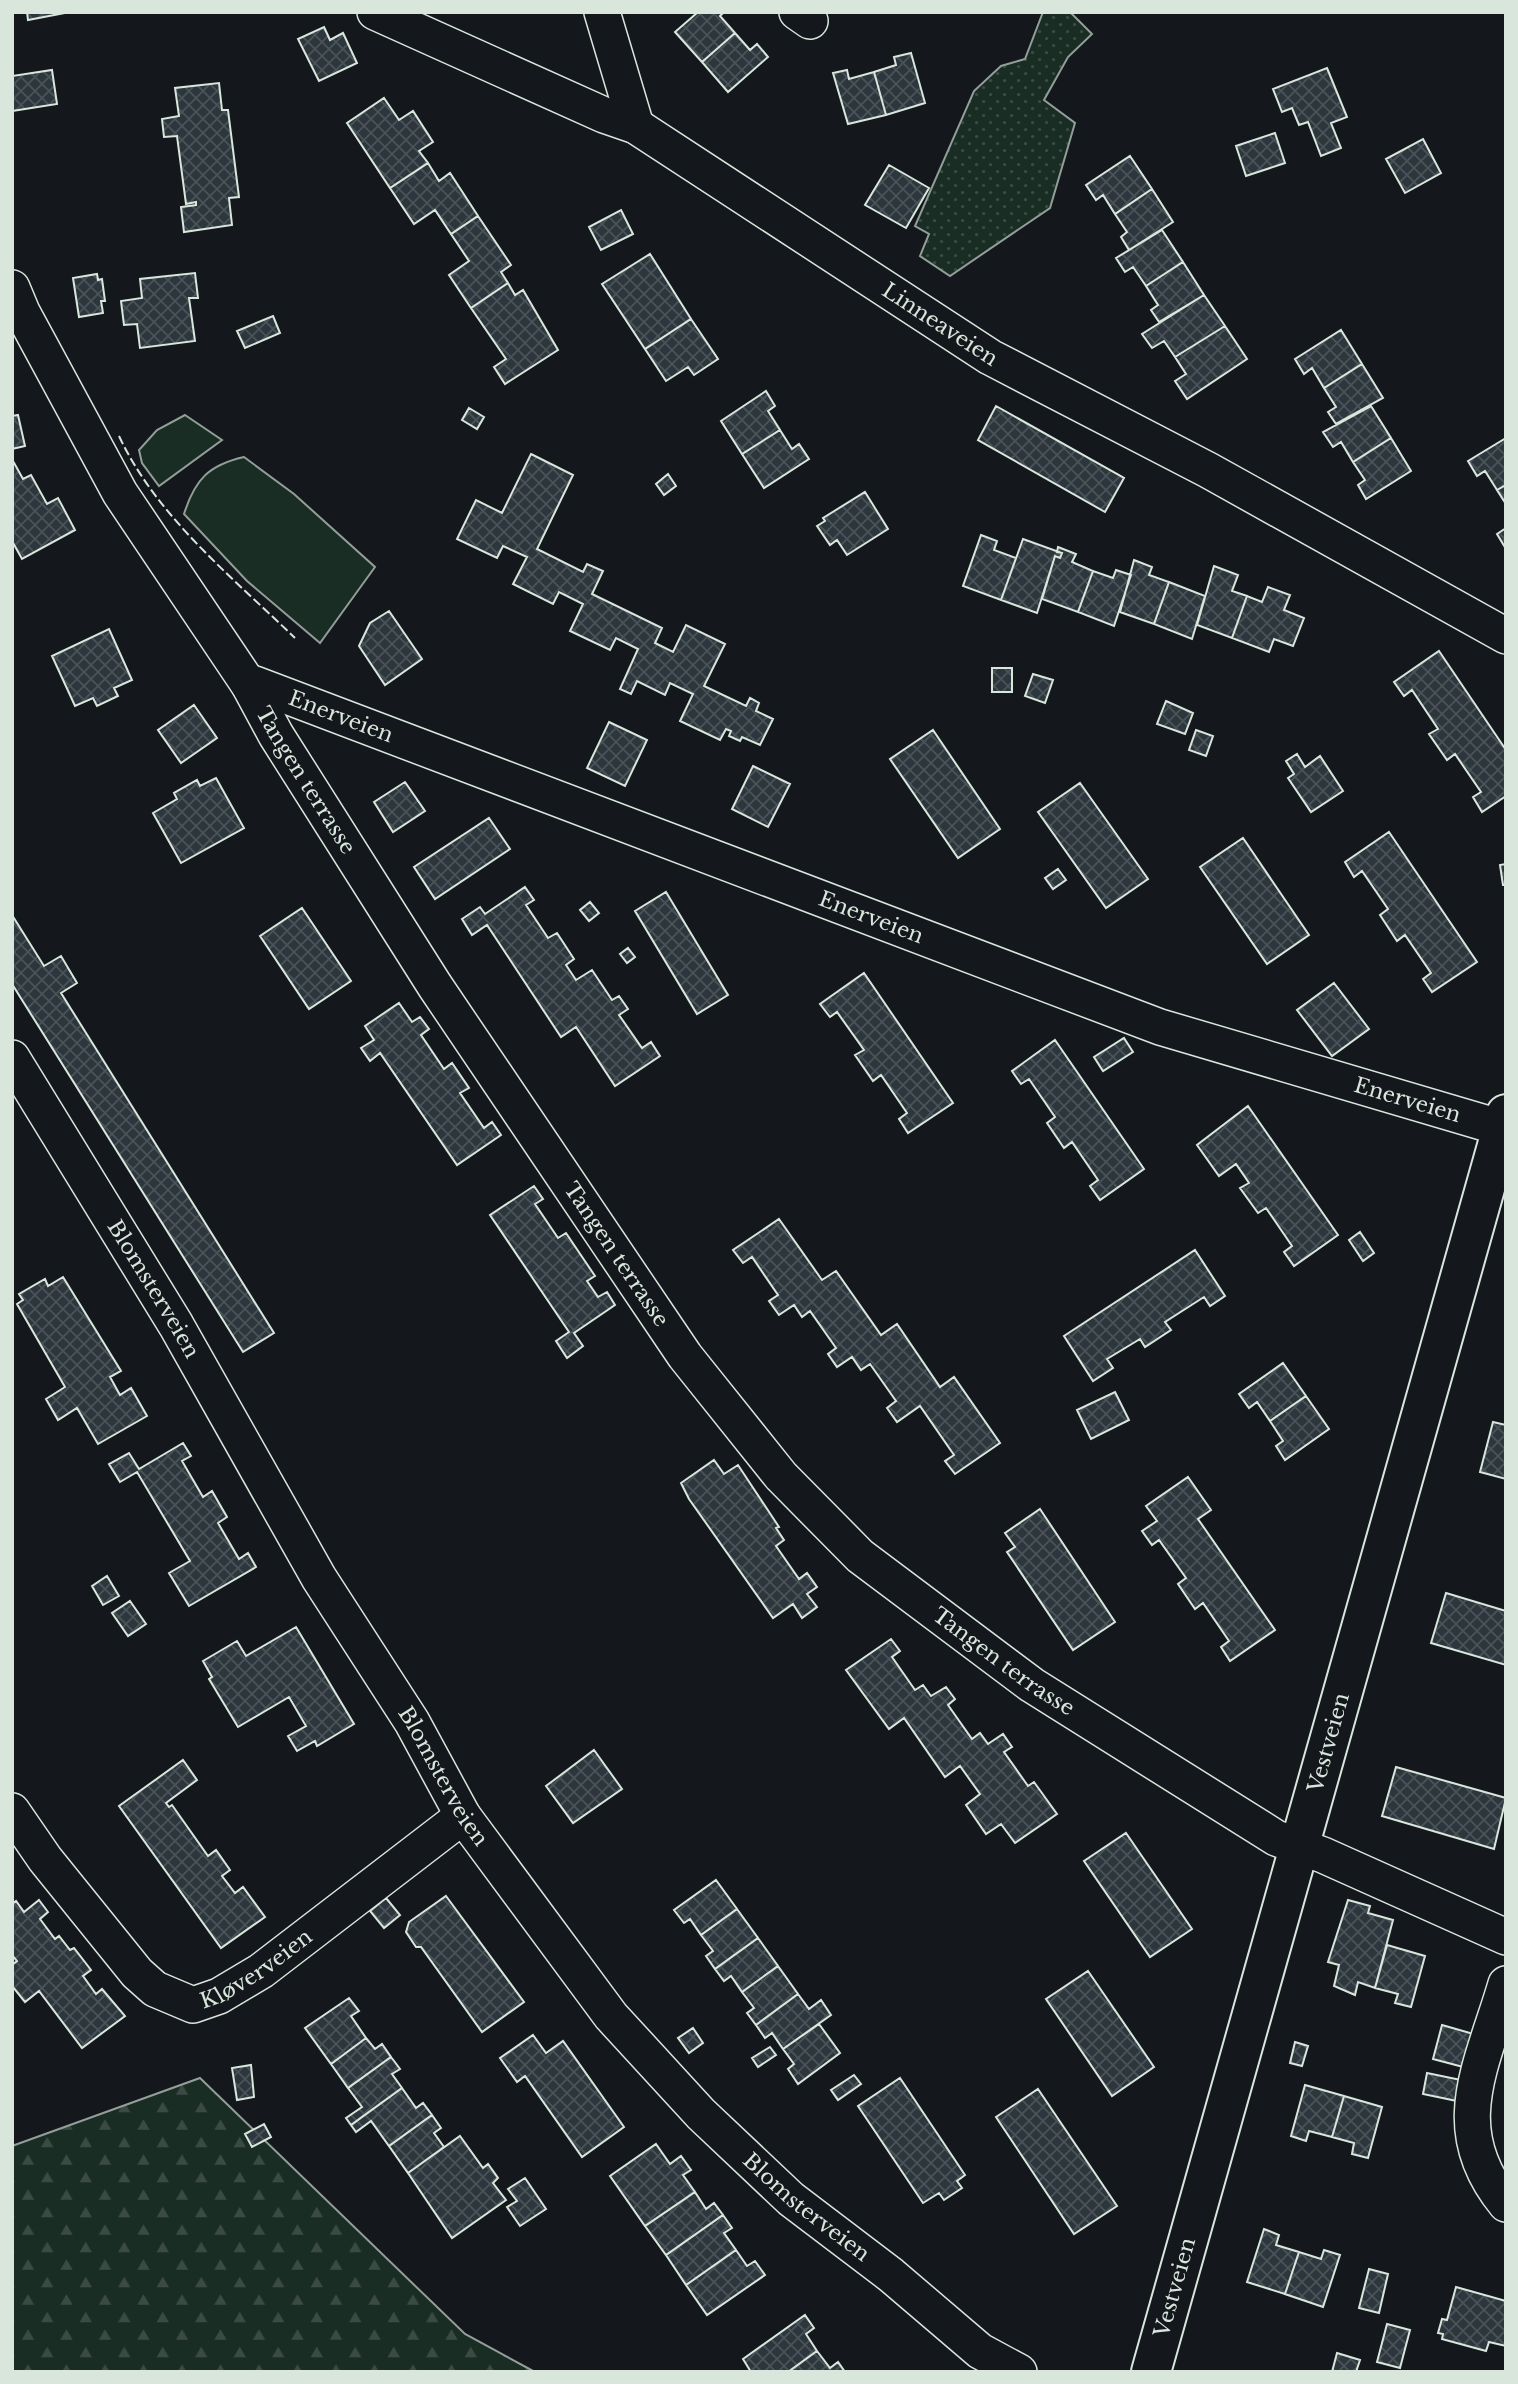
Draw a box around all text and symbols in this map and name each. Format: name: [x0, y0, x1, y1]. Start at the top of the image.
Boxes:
street label: Linneaveien: [877, 277, 1003, 372]
street label: Enerveien: [285, 685, 397, 748]
street label: Tangen terrasse: [250, 702, 361, 859]
street label: Enerveien: [815, 886, 927, 949]
street label: Enerveien: [1351, 1072, 1464, 1128]
street label: Tangen terrasse: [558, 1177, 674, 1332]
street label: Blomsterveien: [102, 1215, 205, 1363]
street label: Tangen terrasse: [927, 1602, 1079, 1721]
street label: Vestveien: [1302, 1690, 1355, 1796]
street label: Blomsterveien: [392, 1702, 494, 1851]
street label: Kløverveien: [197, 1924, 317, 2015]
street label: Blomsterveien: [737, 2147, 875, 2267]
street label: Vestveien: [1148, 2235, 1201, 2341]

